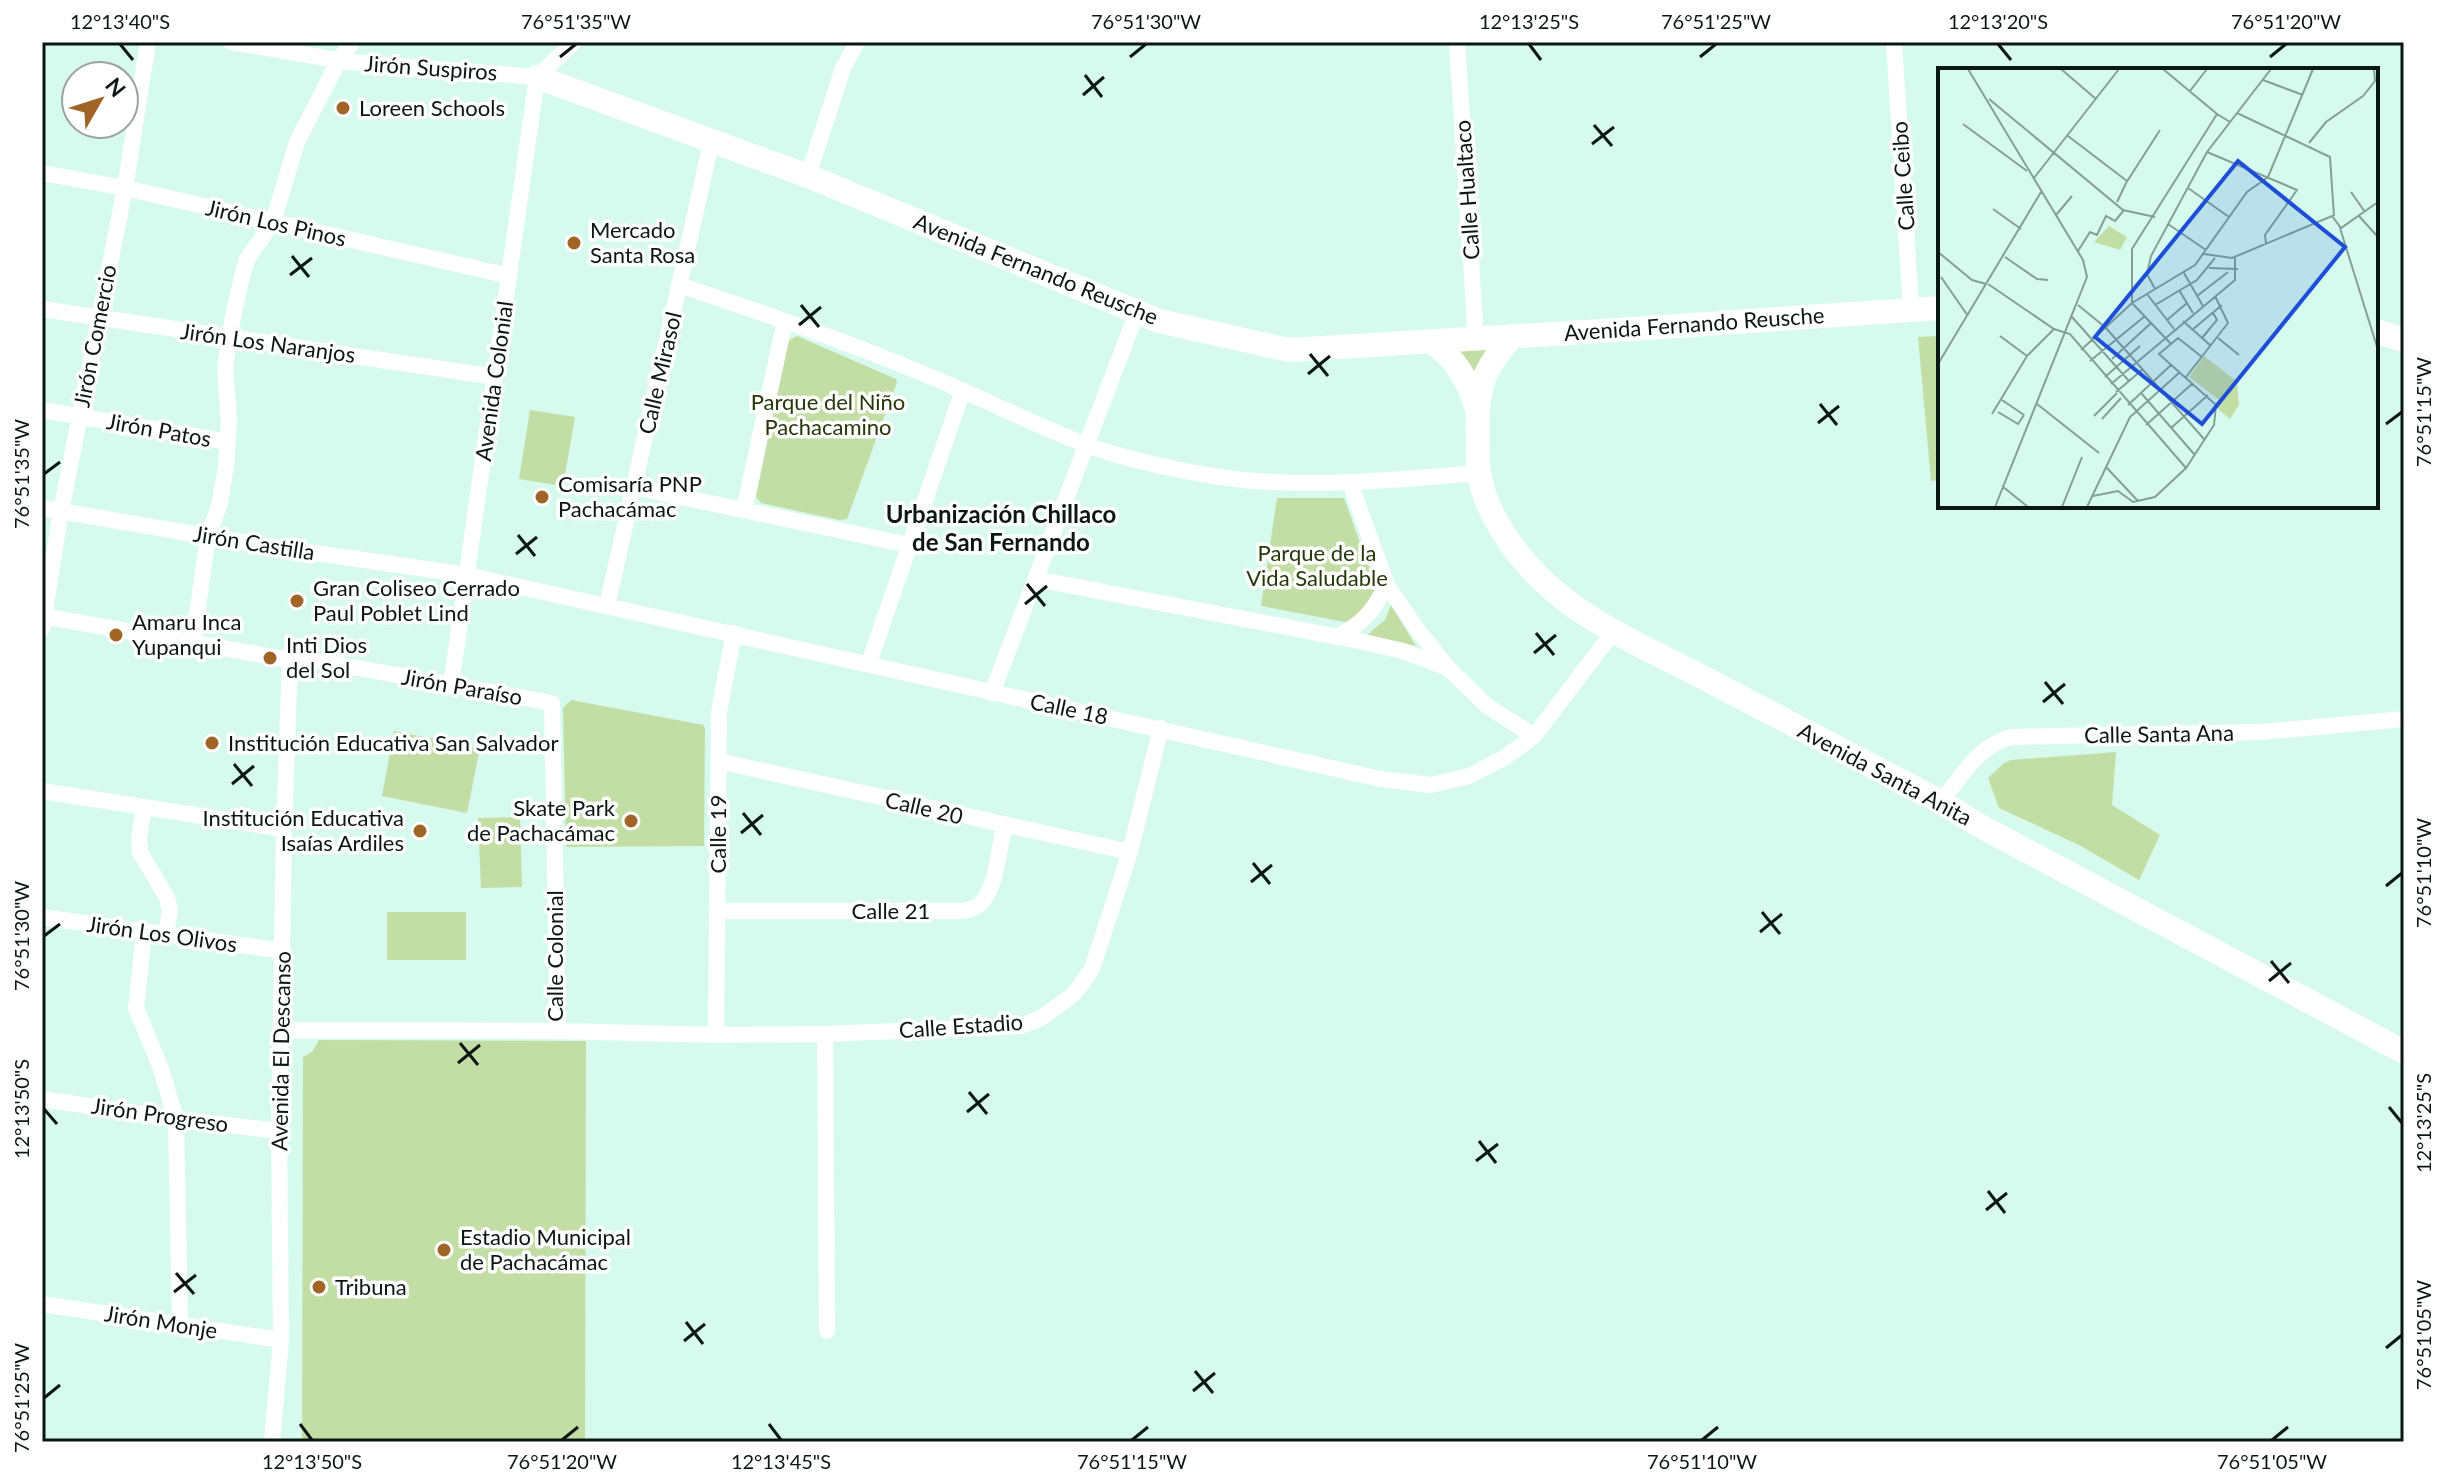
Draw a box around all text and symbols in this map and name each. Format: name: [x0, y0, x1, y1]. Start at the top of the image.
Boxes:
text: 12°13'40"S: [70, 9, 170, 33]
text: 76°51'35"W: [521, 9, 631, 33]
text: 76°51'30"W: [1091, 9, 1201, 33]
text: 12°13'25"S: [1479, 9, 1579, 33]
text: 76°51'25"W: [1661, 9, 1771, 33]
text: 12°13'20"S: [1948, 9, 2048, 33]
text: 76°51'20"W: [2231, 9, 2341, 33]
street label: Jirón Suspiros: [364, 49, 498, 86]
north arrow: [60, 60, 140, 140]
inset map: [1938, 68, 2378, 508]
text: N: [100, 72, 132, 102]
place label: Loreen Schools: [359, 94, 505, 121]
marker: Loreen Schools: [334, 99, 352, 117]
street label: Calle Hualtaco: [1448, 119, 1485, 261]
street label: Calle Ceibo: [1885, 121, 1920, 232]
street label: Jirón Los Pinos: [203, 193, 349, 252]
street label: Avenida Fernando Reusche: [910, 207, 1162, 330]
place label: Mercado Santa Rosa: [590, 216, 695, 268]
marker: Mercado Santa Rosa: [565, 234, 583, 252]
street label: Jirón Comercio: [67, 262, 122, 410]
street label: Avenida Colonial: [469, 299, 518, 463]
street label: Avenida Fernando Reusche: [1563, 301, 1825, 346]
street label: Calle Mirasol: [632, 309, 687, 437]
street label: Jirón Los Naranjos: [179, 317, 357, 368]
text: 76°51'15"W: [2411, 357, 2435, 467]
park label: Parque del Niño Pachacamino: [751, 388, 905, 440]
street label: Jirón Patos: [105, 407, 214, 452]
text: 76°51'35"W: [9, 419, 33, 529]
place label: Comisaría PNP Pachacámac: [558, 470, 702, 522]
marker: Comisaría PNP Pachacámac: [533, 488, 551, 506]
district label: Urbanización Chillaco de San Fernando: [886, 499, 1116, 556]
street label: Jirón Castilla: [192, 520, 317, 565]
park label: Parque de la Vida Saludable: [1246, 539, 1388, 591]
place label: Gran Coliseo Cerrado Paul Poblet Lind: [313, 574, 520, 626]
marker: Gran Coliseo Cerrado Paul Poblet Lind: [288, 592, 306, 610]
place label: Amaru Inca Yupanqui: [132, 608, 242, 660]
marker: Amaru Inca Yupanqui: [107, 626, 125, 644]
place label: Inti Dios del Sol: [286, 631, 367, 683]
marker: Inti Dios del Sol: [261, 649, 279, 667]
street label: Jirón Paraíso: [400, 663, 525, 710]
street label: Calle 18: [1028, 687, 1110, 730]
street label: Avenida Santa Anita: [1794, 716, 1977, 831]
street label: Calle Santa Ana: [2084, 719, 2234, 748]
place label: Institución Educativa San Salvador: [228, 729, 558, 756]
marker: Institución Educativa San Salvador: [203, 734, 221, 752]
street label: Calle 20: [883, 785, 966, 830]
place label: Skate Park de Pachacámac: [467, 794, 616, 846]
street label: Calle 19: [704, 795, 731, 873]
place label: Institución Educativa Isaías Ardiles: [203, 804, 404, 856]
marker: Skate Park de Pachacámac: [622, 812, 640, 830]
text: 76°51'10"W: [2411, 818, 2435, 928]
marker: Institución Educativa Isaías Ardiles: [411, 822, 429, 840]
text: 76°51'30"W: [9, 881, 33, 991]
street label: Calle Colonial: [541, 890, 568, 1022]
street label: Calle 21: [852, 897, 930, 924]
street label: Jirón Los Olivos: [85, 910, 239, 957]
street label: Avenida El Descanso: [265, 951, 296, 1151]
street label: Calle Estadio: [898, 1008, 1024, 1043]
text: 12°13'50"S: [9, 1059, 33, 1159]
text: 12°13'25"S: [2411, 1073, 2435, 1173]
street label: Jirón Progreso: [90, 1092, 230, 1137]
place label: Estadio Municipal de Pachacámac: [460, 1223, 631, 1275]
marker: Estadio Municipal de Pachacámac: [435, 1241, 453, 1259]
place label: Tribuna: [335, 1273, 407, 1300]
marker: Tribuna: [310, 1278, 328, 1296]
text: 76°51'05"W: [2411, 1280, 2435, 1390]
street label: Jirón Monje: [103, 1299, 220, 1344]
text: 76°51'25"W: [9, 1343, 33, 1453]
text: 12°13'50"S: [262, 1449, 362, 1473]
text: 76°51'20"W: [507, 1449, 617, 1473]
text: 12°13'45"S: [731, 1449, 831, 1473]
text: 76°51'15"W: [1077, 1449, 1187, 1473]
text: 76°51'10"W: [1647, 1449, 1757, 1473]
text: 76°51'05"W: [2217, 1449, 2327, 1473]

